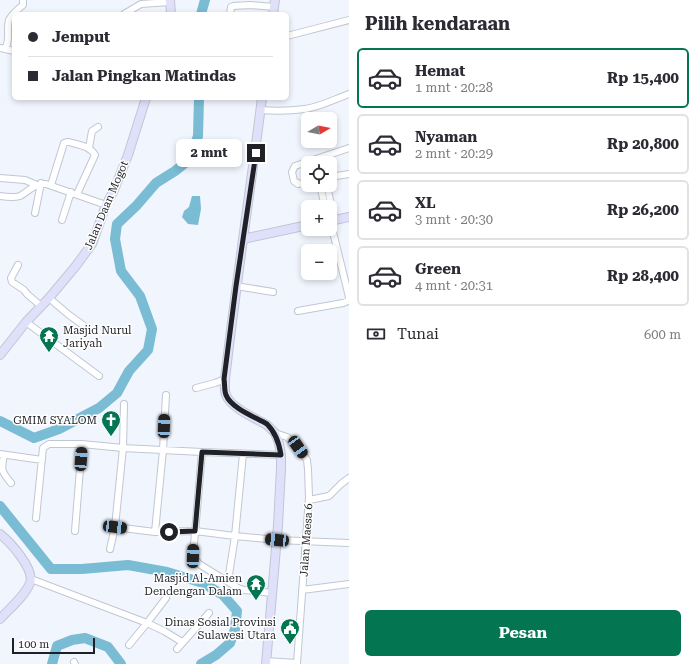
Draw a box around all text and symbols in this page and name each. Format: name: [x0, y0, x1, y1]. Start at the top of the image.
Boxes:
text: Pilih kendaraan: [365, 13, 510, 34]
text: Jemput: [52, 28, 110, 46]
icon: car: [367, 60, 403, 96]
text: Hemat: [415, 62, 465, 80]
text: Jalan Pingkan Matindas: [52, 67, 236, 85]
text: Rp 15,400: [607, 69, 679, 87]
text: 1 mnt · 20:28: [415, 80, 493, 95]
north arrow: [301, 112, 337, 148]
map controls: [301, 112, 337, 280]
icon: car: [367, 126, 403, 162]
text: Nyaman: [415, 128, 477, 146]
text: Rp 20,800: [607, 135, 679, 153]
callout: 2 mnt: [176, 139, 242, 167]
route end: [247, 144, 265, 162]
text: 2 mnt: [190, 145, 228, 160]
text: 2 mnt · 20:29: [415, 146, 493, 161]
button: locate: [301, 156, 337, 192]
street label: Jalan Daan Mogot: [82, 159, 131, 252]
icon: car: [367, 192, 403, 228]
text: XL: [415, 194, 436, 212]
button: +: [301, 200, 337, 236]
text: Rp 26,200: [607, 201, 679, 219]
text: 3 mnt · 20:30: [415, 212, 493, 227]
button: −: [301, 244, 337, 280]
icon: car: [367, 258, 403, 294]
text: Green: [415, 260, 461, 278]
text: Rp 28,400: [607, 267, 679, 285]
text: 4 mnt · 20:31: [415, 278, 493, 293]
icon: cash: [365, 323, 387, 345]
place label: Masjid Nurul Jariyah: [63, 324, 132, 350]
temple icon: Masjid Nurul Jariyah: [38, 325, 60, 353]
text: Tunai: [397, 325, 439, 343]
text: 600 m: [644, 327, 681, 342]
church icon: GMIM SYALOM: [100, 409, 122, 437]
place label: GMIM SYALOM: [13, 414, 97, 427]
car: [158, 414, 170, 438]
car: [286, 434, 310, 460]
car: [74, 447, 88, 471]
street label: Jalan Maesa 6: [297, 503, 316, 577]
car: [102, 520, 128, 534]
route start: [160, 523, 178, 541]
car: [264, 533, 290, 547]
car: [187, 544, 199, 568]
place label: Masjid Al-Amien Dendengan Dalam: [144, 572, 242, 598]
temple icon: Masjid Al-Amien Dendengan Dalam: [245, 573, 267, 601]
button: Pesan: [365, 610, 681, 656]
place label: Dinas Sosial Provinsi Sulawesi Utara: [165, 616, 276, 642]
public building icon: Dinas Sosial Provinsi Sulawesi Utara: [279, 617, 301, 645]
scale bar: [12, 636, 95, 655]
text: 100 m: [18, 638, 49, 651]

